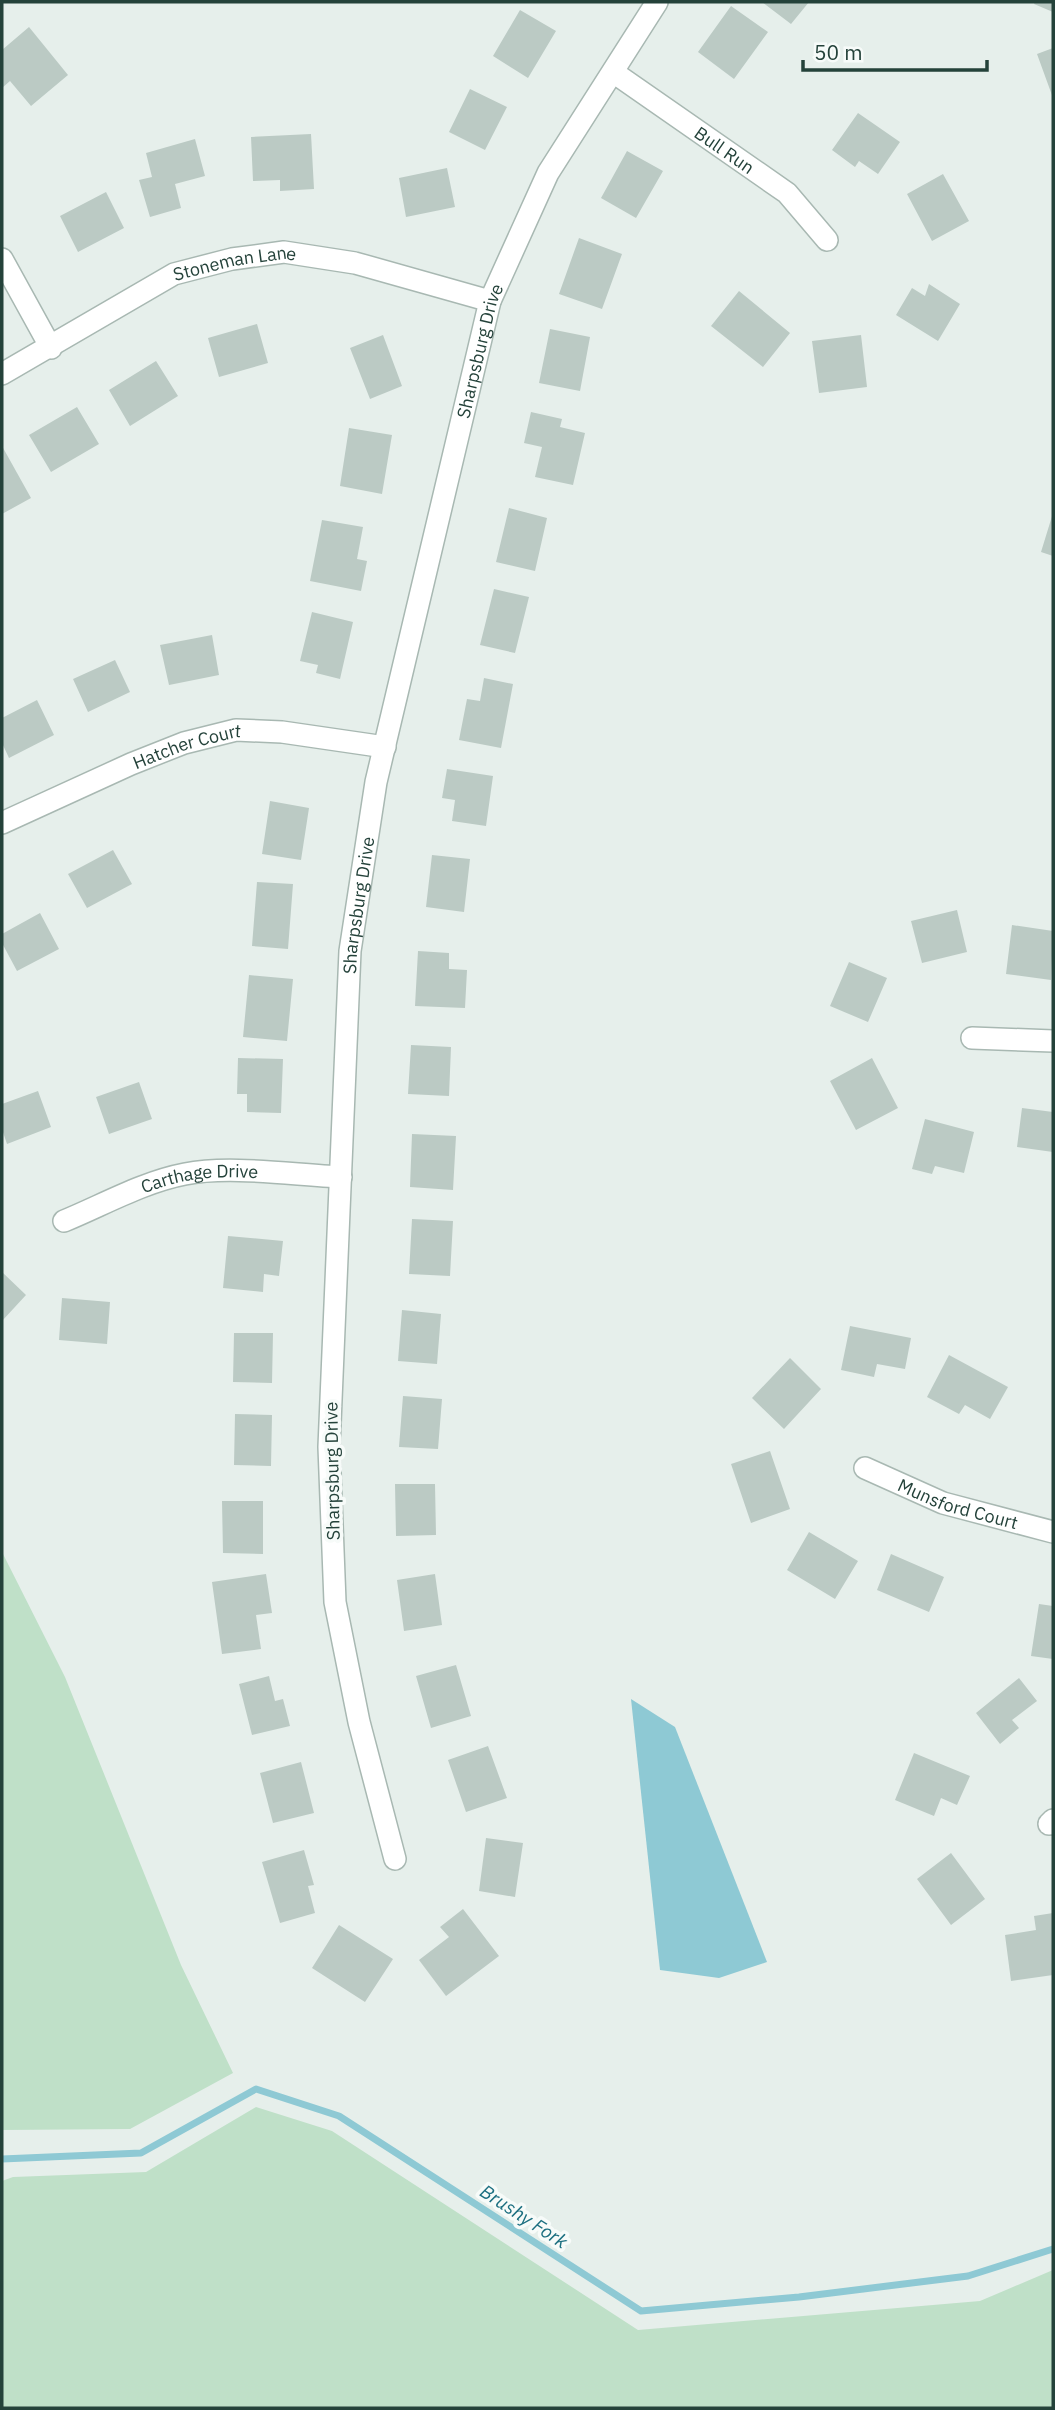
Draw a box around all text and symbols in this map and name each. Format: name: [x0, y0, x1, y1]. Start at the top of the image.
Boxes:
scale bar: [803, 28, 987, 72]
text: 50 m: [814, 38, 863, 66]
street label: Bull Run: [690, 121, 759, 178]
street label: Stoneman Lane: [170, 240, 298, 285]
street label: Sharpsburg Drive: [451, 279, 508, 421]
street label: Hatcher Court: [129, 718, 242, 774]
street label: Sharpsburg Drive: [338, 835, 379, 974]
street label: Carthage Drive: [137, 1159, 259, 1198]
street label: Sharpsburg Drive: [319, 1401, 345, 1540]
street label: Munsford Court: [894, 1473, 1021, 1534]
water label: Brushy Fork: [476, 2179, 573, 2254]

